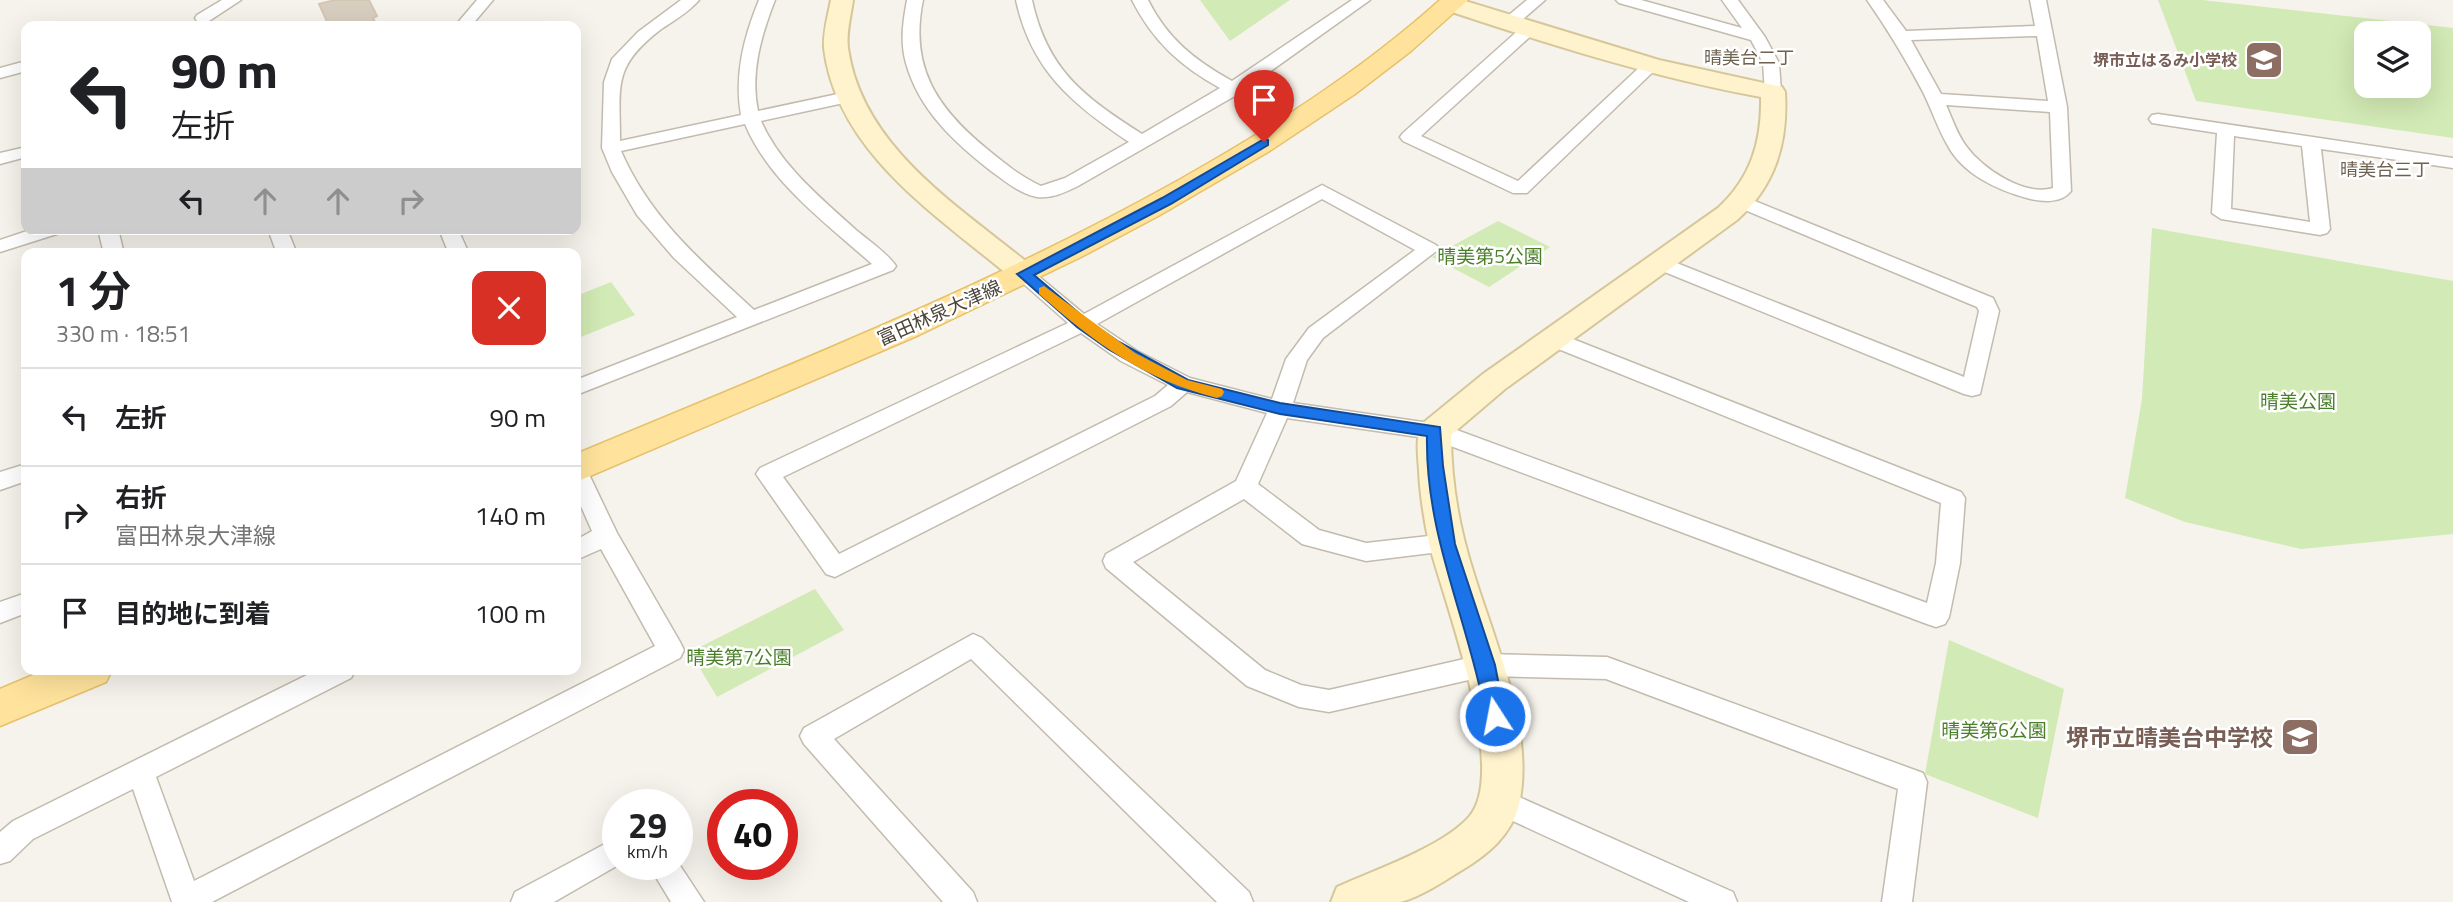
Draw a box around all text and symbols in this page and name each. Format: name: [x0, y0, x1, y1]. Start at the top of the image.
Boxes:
map controls: [2354, 21, 2431, 98]
button: layers: [2354, 21, 2431, 98]
text: 90 m: [171, 32, 278, 107]
school or university icon: 堺市立はるみ小学校: [2243, 39, 2285, 81]
district label: 晴美台二丁: [1704, 44, 1794, 71]
place label: 堺市立はるみ小学校: [2093, 48, 2237, 72]
icon: left: [56, 49, 147, 140]
pin: [1234, 70, 1294, 142]
icon: arrive: [1245, 81, 1283, 119]
text: 左折: [171, 101, 235, 149]
district label: 晴美台三丁: [2340, 156, 2430, 183]
icon: left: [173, 182, 211, 220]
icon: ahead: [246, 182, 284, 220]
icon: ahead: [319, 182, 357, 220]
icon: right: [392, 182, 430, 220]
park label: 晴美第5公園: [1437, 241, 1543, 270]
text: 1 分: [56, 258, 131, 322]
button: close: [472, 271, 546, 345]
street label: 富田林泉大津線: [872, 272, 1006, 352]
text: 330 m · 18:51: [56, 316, 191, 351]
park label: 晴美公園: [2260, 386, 2336, 415]
icon: left: [56, 398, 94, 436]
text: 左折: [115, 398, 167, 437]
text: 90 m: [489, 398, 546, 437]
text: 右折: [115, 478, 167, 517]
icon: right: [56, 496, 94, 534]
text: 140 m: [475, 496, 546, 535]
text: 富田林泉大津線: [115, 518, 276, 553]
icon: arrive: [56, 594, 94, 632]
text: 目的地に到着: [115, 594, 271, 633]
text: 100 m: [475, 594, 546, 633]
park label: 晴美第7公園: [686, 642, 792, 671]
position arrow: [1458, 679, 1532, 753]
park label: 晴美第6公園: [1941, 715, 2047, 744]
school or university icon: 堺市立晴美台中学校: [2279, 716, 2321, 758]
place label: 堺市立晴美台中学校: [2066, 720, 2273, 755]
speed limit sign: 40: [707, 789, 798, 880]
text: 29: [628, 798, 667, 852]
text: km/h: [627, 838, 668, 865]

